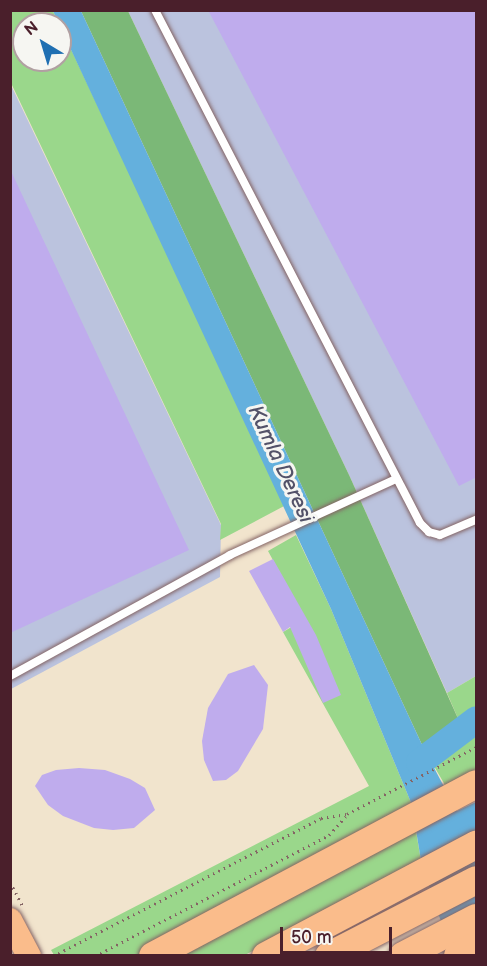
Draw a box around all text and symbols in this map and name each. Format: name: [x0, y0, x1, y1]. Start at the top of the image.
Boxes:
north arrow: [12, 12, 72, 72]
text: N: [21, 18, 42, 40]
water label: Kumla Deresi: [242, 401, 318, 527]
scale bar: [283, 915, 396, 953]
text: 50 m: [291, 927, 332, 948]

